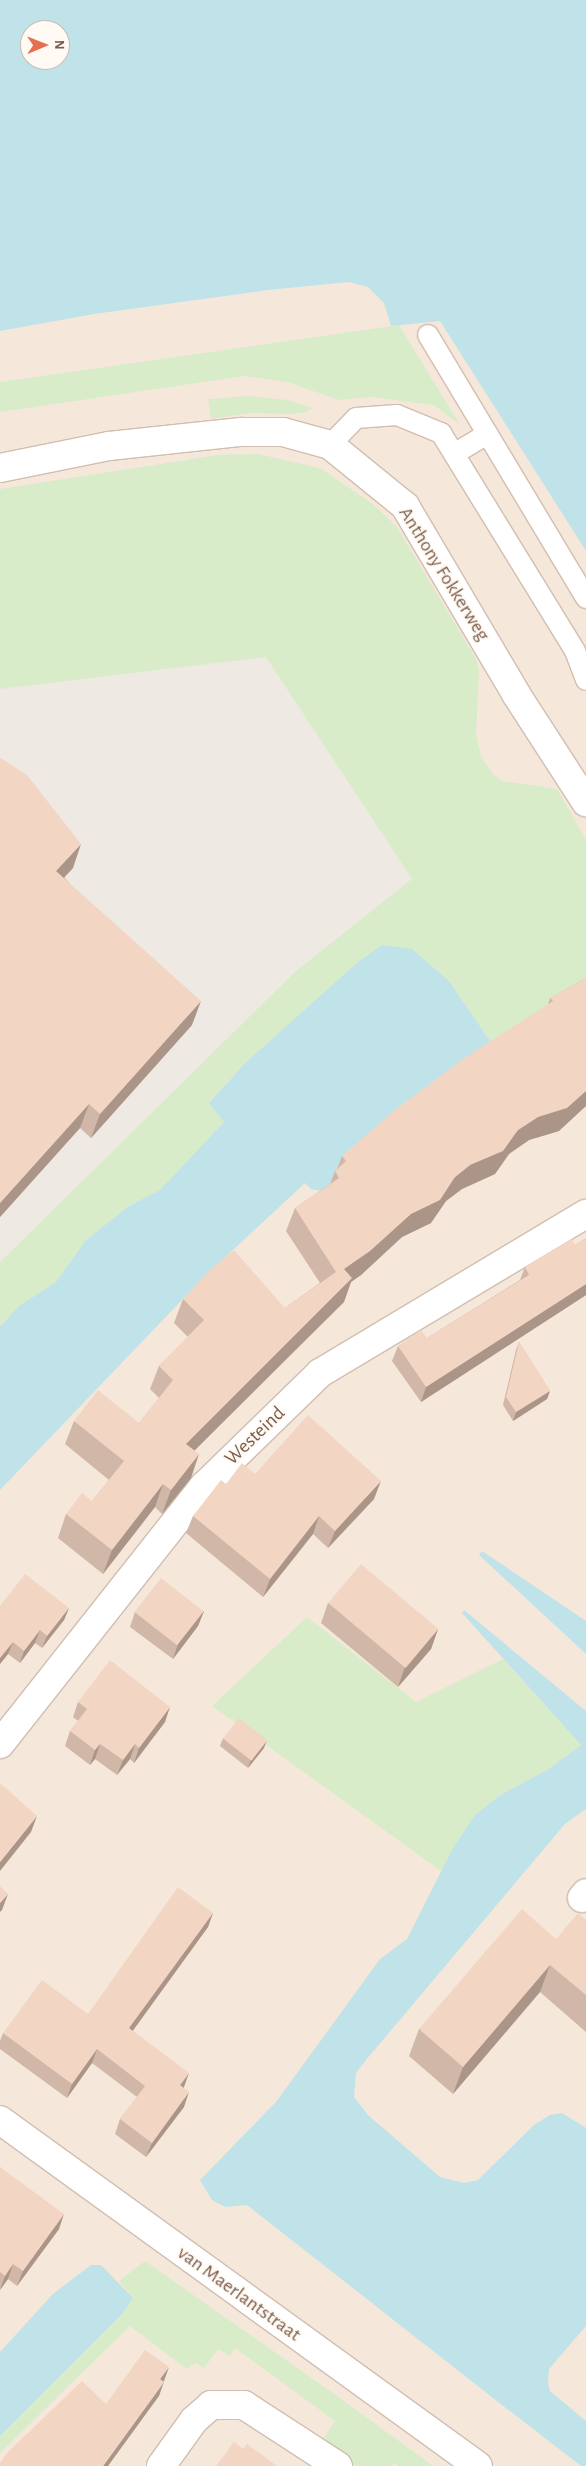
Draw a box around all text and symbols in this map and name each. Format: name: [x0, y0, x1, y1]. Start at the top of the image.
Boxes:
north arrow: [20, 20, 70, 70]
text: N: [52, 40, 66, 50]
street label: Anthony Fokkerweg: [393, 503, 495, 645]
street label: Westeind: [220, 1402, 290, 1470]
street label: van Maerlantstraat: [173, 2241, 305, 2347]

